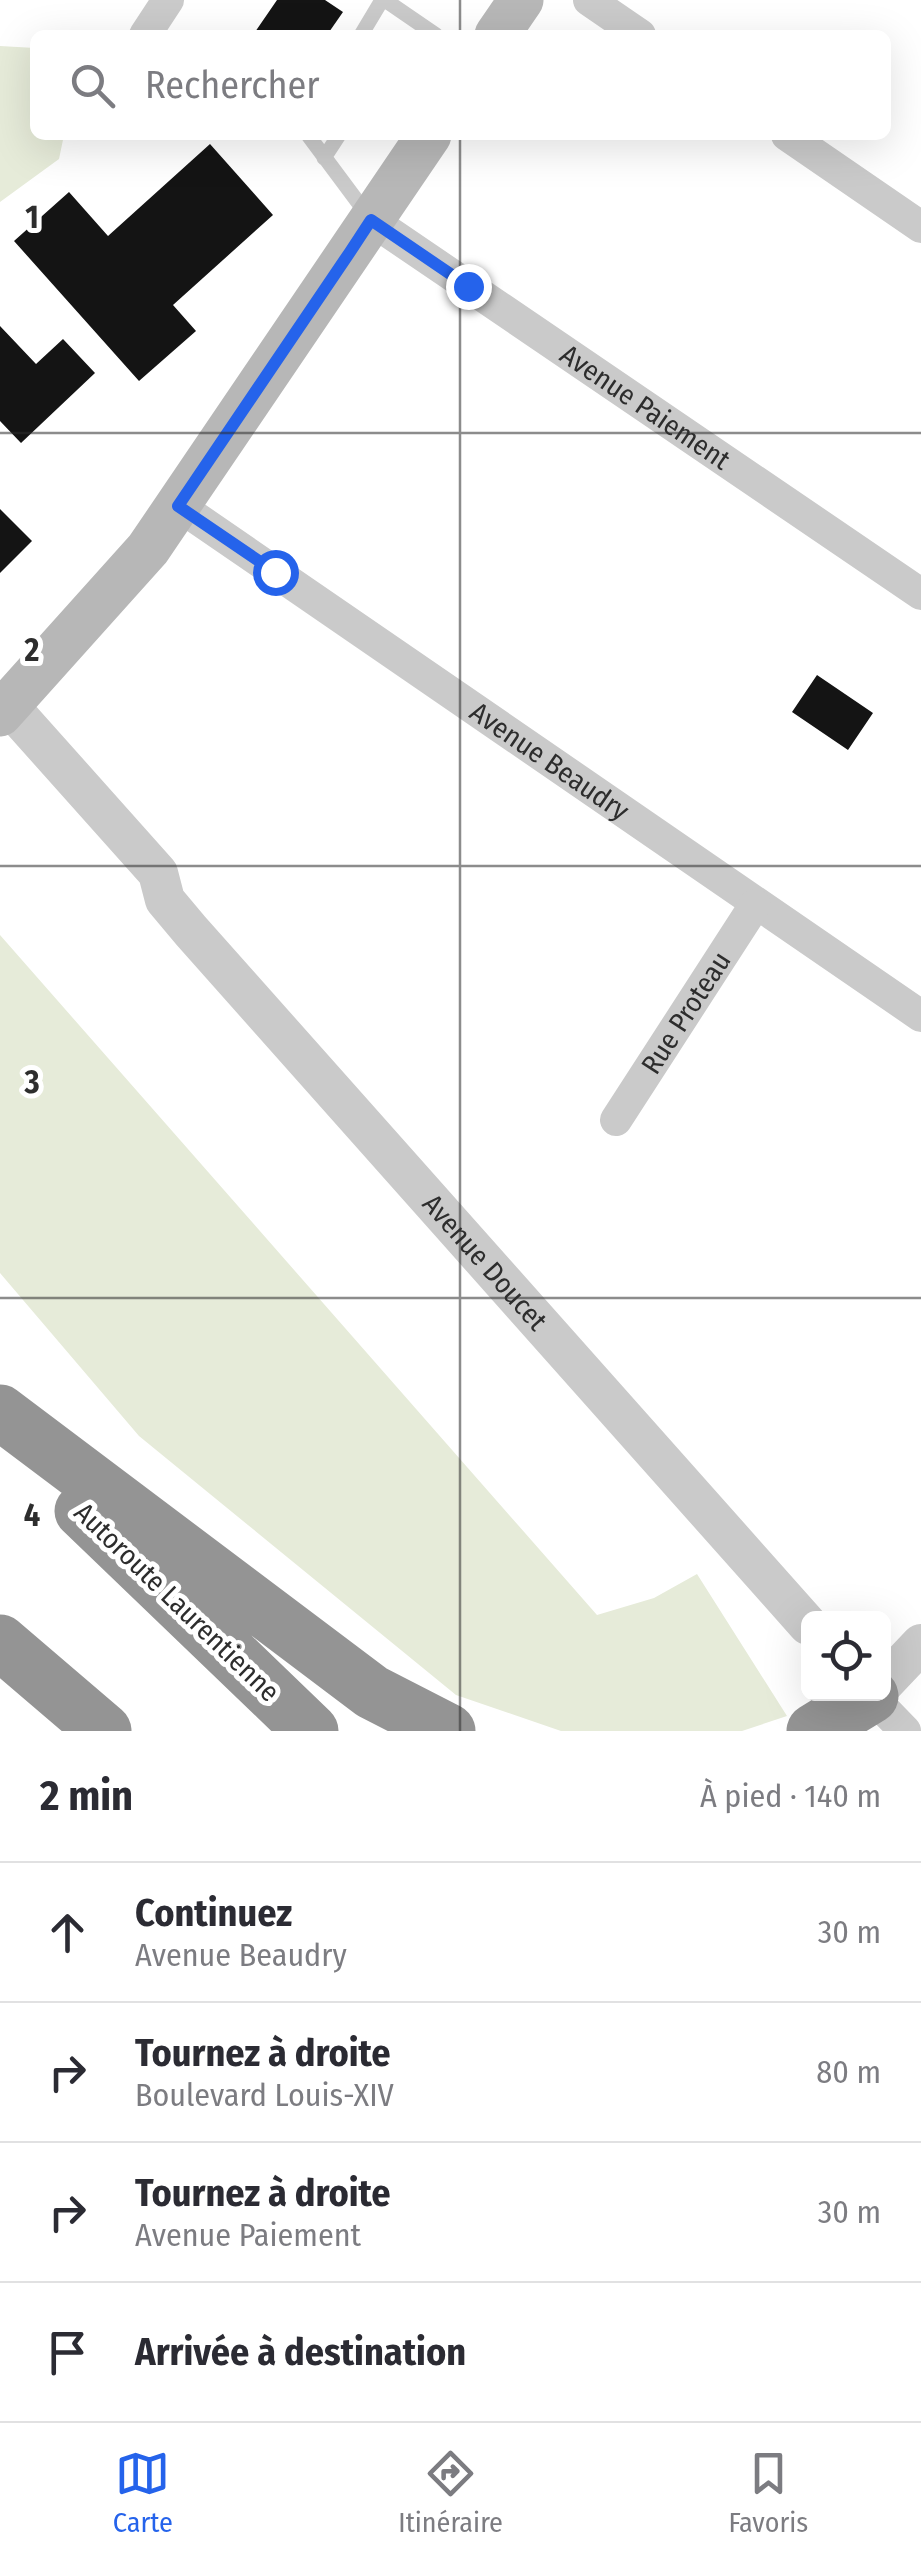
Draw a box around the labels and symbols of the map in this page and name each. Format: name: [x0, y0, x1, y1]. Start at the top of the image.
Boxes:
text: 1: [25, 198, 39, 236]
route end: [446, 264, 492, 310]
street label: Avenue Paiement: [554, 337, 737, 476]
route start: [253, 550, 299, 596]
text: 2: [24, 631, 40, 669]
street label: Avenue Beaudry: [464, 695, 636, 827]
street label: Rue Proteau: [634, 945, 737, 1080]
text: 3: [23, 1063, 40, 1101]
street label: Avenue Doucet: [416, 1187, 555, 1337]
text: 4: [24, 1496, 40, 1534]
street label: Autoroute Laurentienne: [68, 1496, 286, 1708]

